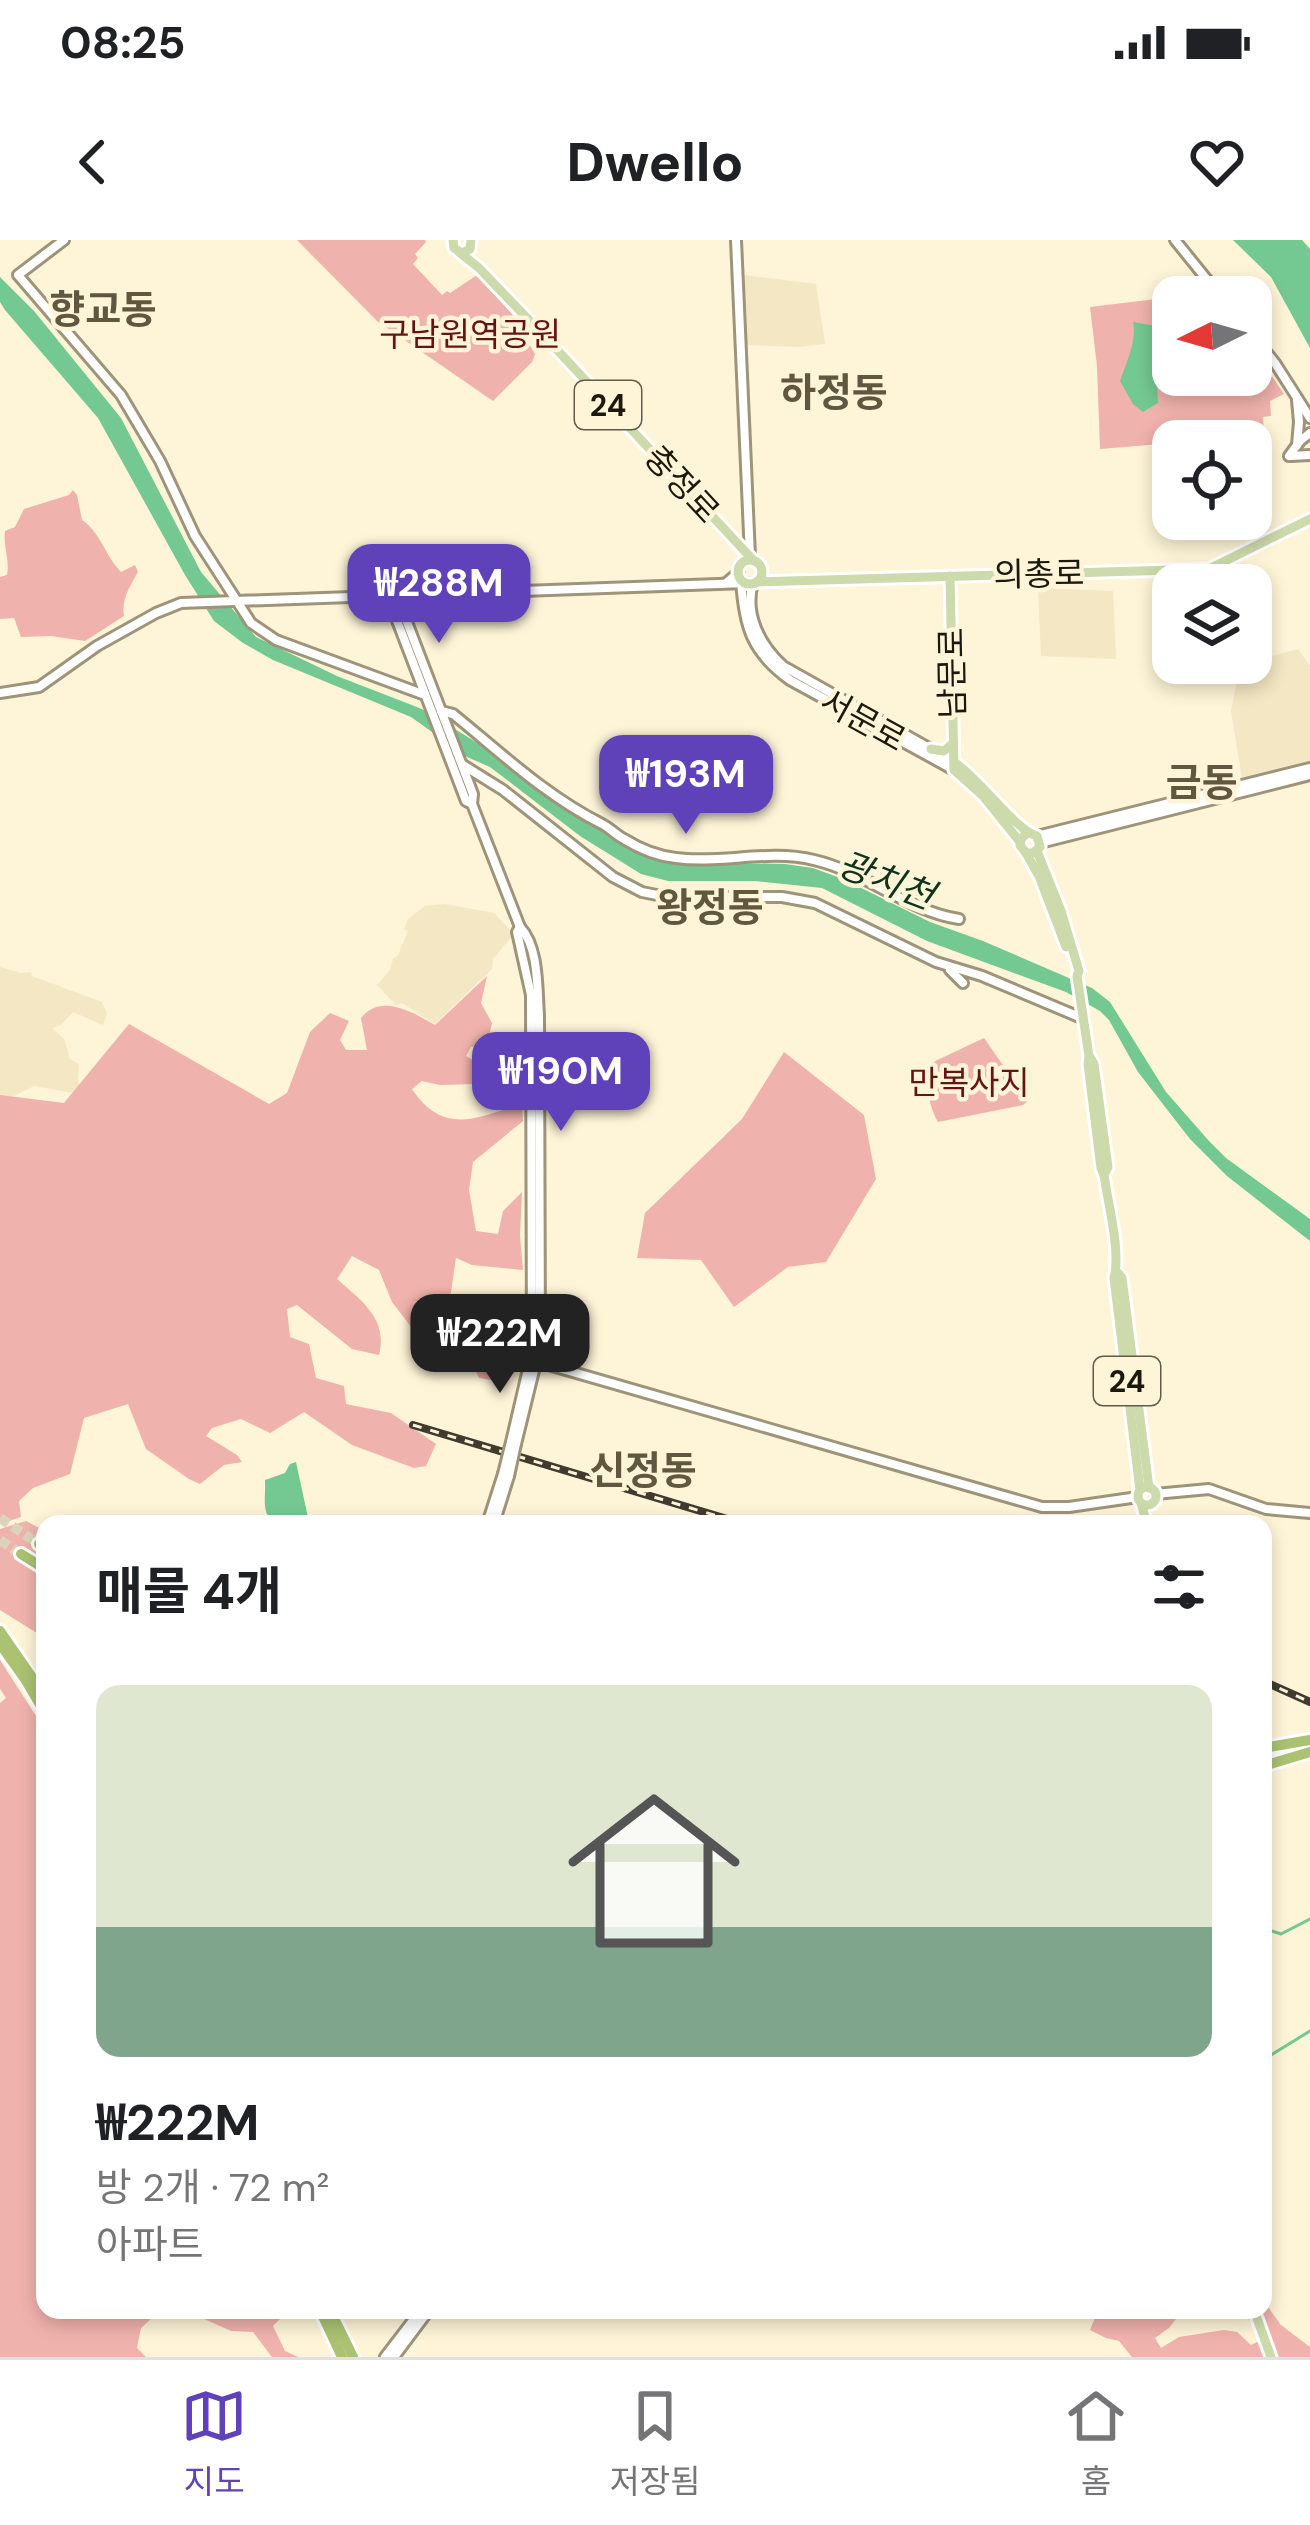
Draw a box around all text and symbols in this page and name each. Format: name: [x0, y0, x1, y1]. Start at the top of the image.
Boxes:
text: 08:25: [60, 13, 186, 72]
text: Dwello: [567, 127, 743, 198]
icon: back: [60, 129, 126, 195]
icon: heart: [1184, 129, 1250, 195]
north arrow: [1152, 276, 1272, 396]
map controls: [1152, 276, 1272, 684]
district label: 향교동: [49, 284, 157, 335]
park label: 구남원역공원: [379, 313, 561, 356]
district label: 하정동: [780, 367, 888, 418]
road number: 24: [575, 381, 641, 429]
button: locate: [1152, 420, 1272, 540]
street label: 충정로: [635, 436, 729, 532]
pin: ₩288M: [355, 544, 523, 646]
street label: 의총로: [993, 552, 1085, 596]
text: ₩288M: [374, 557, 504, 608]
button: layers: [1152, 564, 1272, 684]
street label: 남문로: [930, 627, 974, 719]
street label: 서문로: [813, 679, 913, 761]
pin: ₩193M: [602, 735, 770, 837]
text: ₩193M: [626, 748, 746, 799]
district label: 금동: [1166, 757, 1238, 808]
water label: 광치천: [831, 840, 944, 921]
district label: 왕정동: [656, 882, 764, 933]
pin: ₩190M: [477, 1032, 645, 1134]
text: ₩190M: [499, 1045, 623, 1096]
park label: 만복사지: [908, 1061, 1030, 1104]
pin: ₩222M: [416, 1294, 584, 1396]
text: ₩222M: [437, 1307, 563, 1358]
road number: 24: [1094, 1357, 1160, 1405]
district label: 신정동: [589, 1445, 697, 1496]
icon: filters: [1146, 1554, 1212, 1620]
text: 매물 4개: [96, 1558, 282, 1625]
icon: home: [546, 1763, 762, 1979]
text: ₩222M: [96, 2089, 260, 2156]
text: 방 2개 · 72 m²: [96, 2162, 329, 2213]
text: 아파트: [96, 2219, 204, 2270]
tab: 지도: [181, 2383, 247, 2503]
tab: 저장됨: [609, 2383, 701, 2503]
tab: 홈: [1063, 2383, 1129, 2503]

